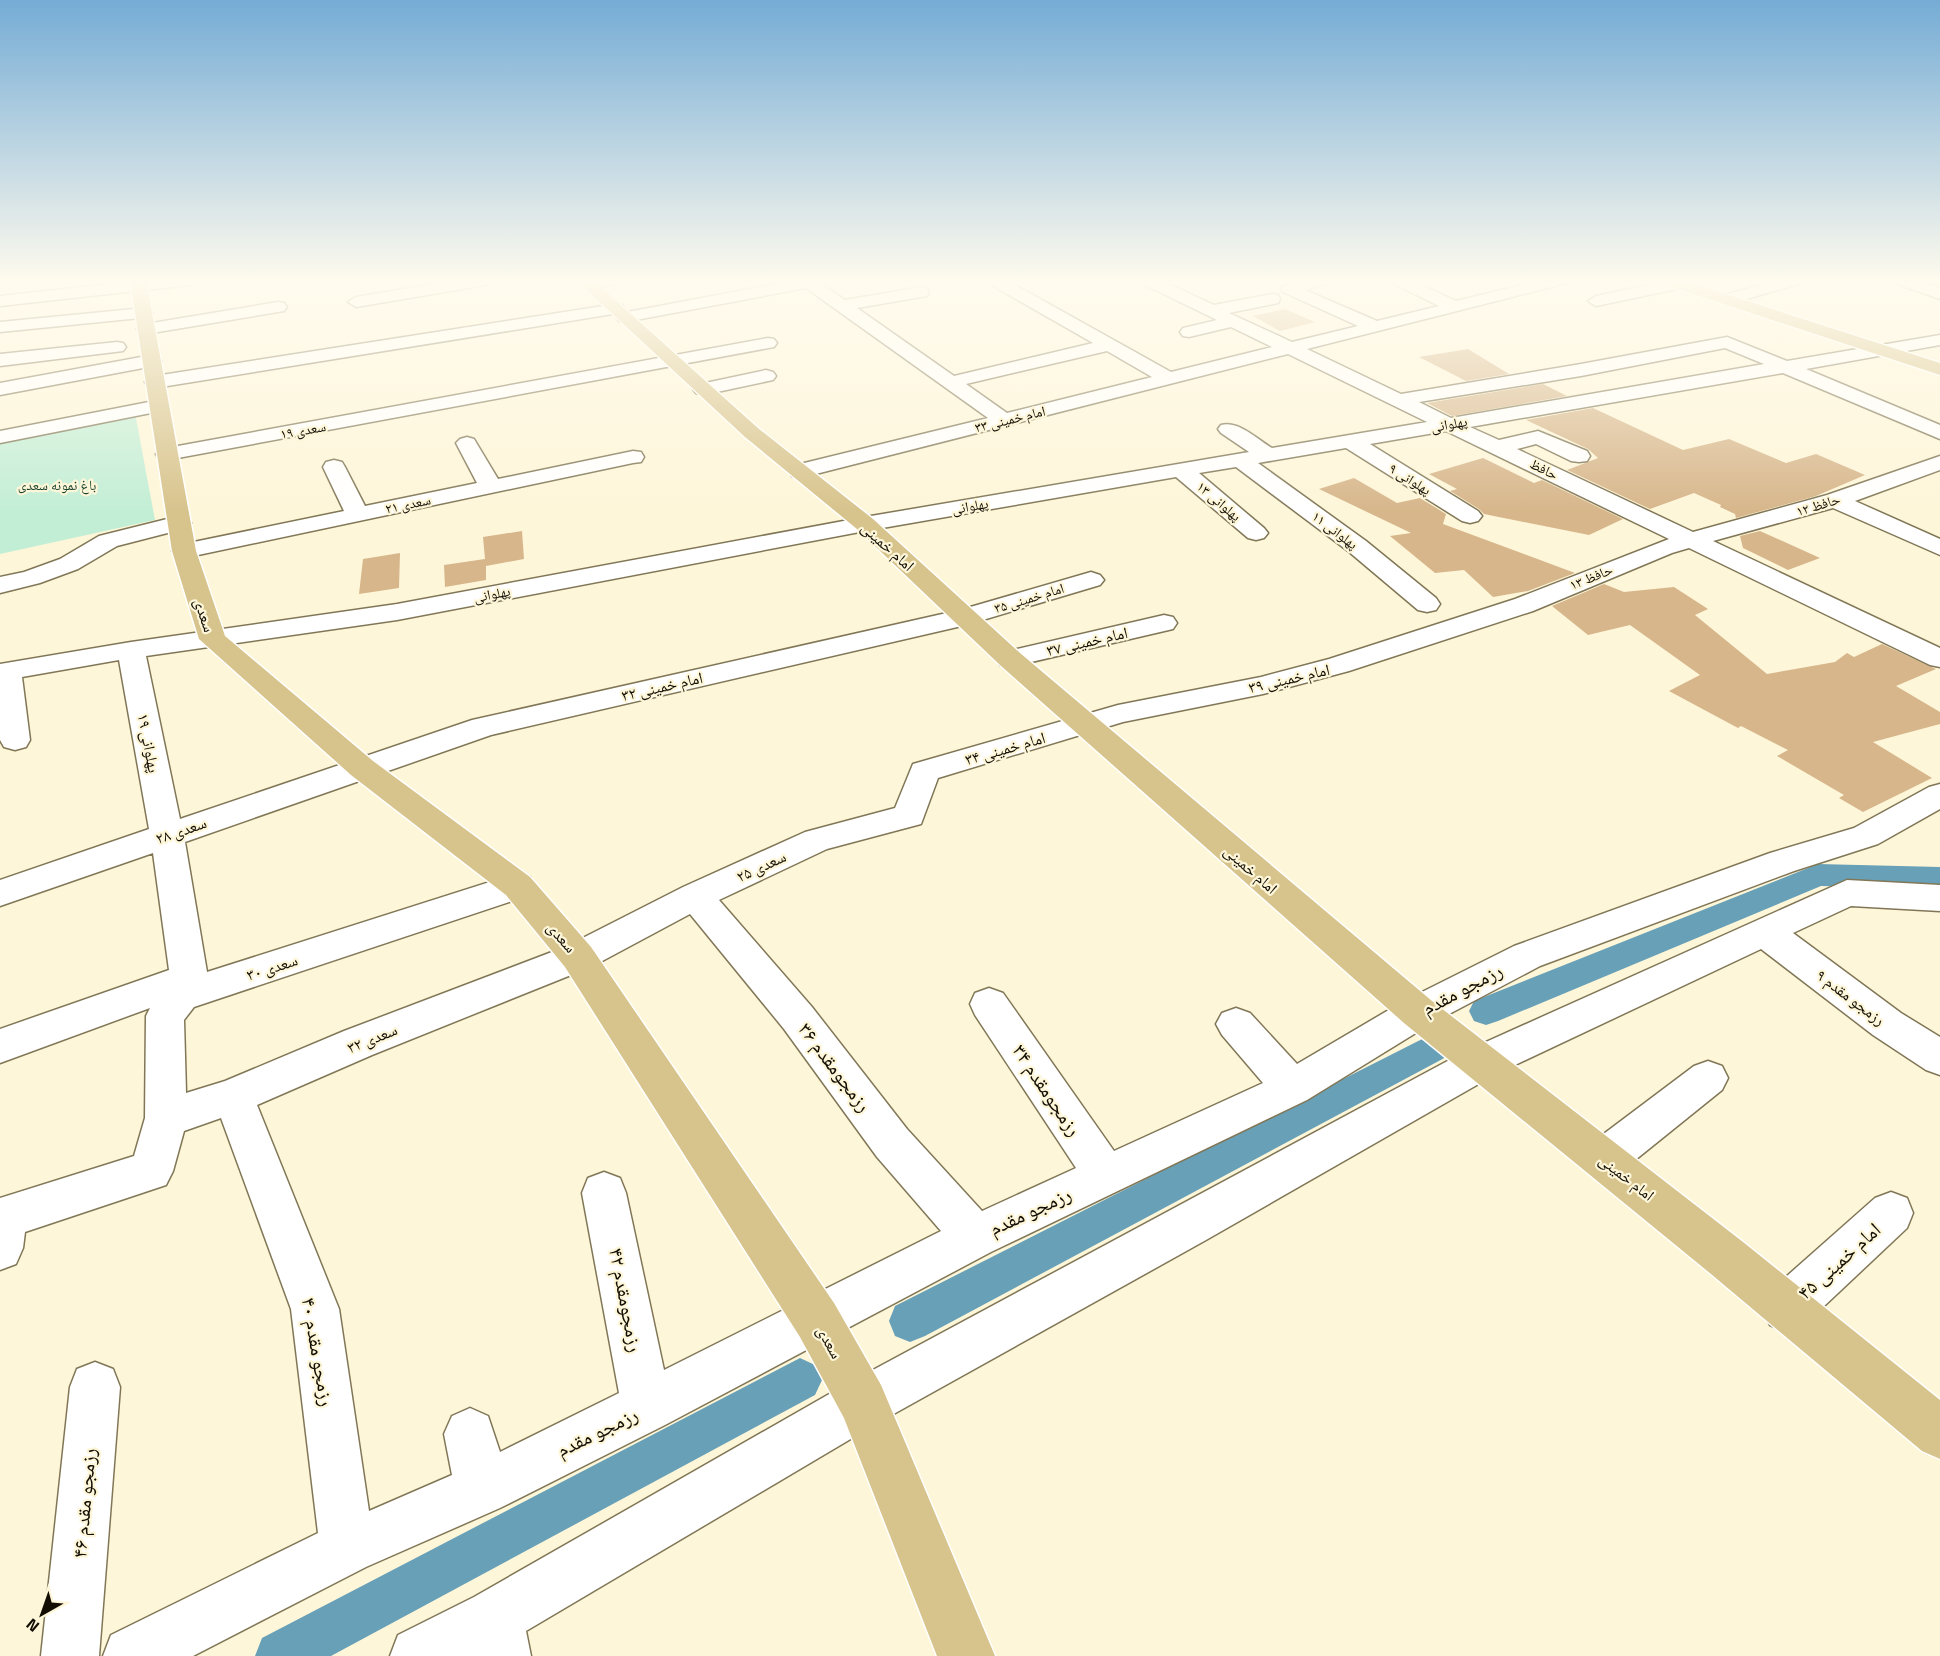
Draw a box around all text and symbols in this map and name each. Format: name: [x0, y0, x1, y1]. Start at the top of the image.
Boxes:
street label: امام خمینی ۳۳: [972, 400, 1047, 437]
street label: پهلوانی: [1429, 410, 1469, 437]
street label: سعدی ۱۹: [278, 415, 327, 444]
street label: حافظ: [1526, 453, 1562, 484]
street label: پهلوانی ۹: [1385, 457, 1436, 500]
park label: باغ نمونه سعدی: [18, 474, 96, 495]
street label: پهلوانی ۱۳: [1192, 476, 1246, 526]
street label: سعدی ۲۱: [383, 488, 433, 519]
street label: حافظ ۱۲: [1793, 488, 1842, 521]
street label: پهلوانی: [950, 492, 990, 519]
street label: پهلوانی ۱۱: [1308, 505, 1363, 554]
street label: امام خمینی: [856, 515, 920, 577]
street label: حافظ ۱۳: [1566, 558, 1616, 595]
street label: امام خمینی ۳۵: [991, 577, 1066, 618]
street label: پهلوانی: [472, 580, 512, 607]
street label: سعدی: [188, 595, 222, 635]
street label: امام خمینی ۳۷: [1044, 620, 1130, 662]
street label: امام خمینی ۳۹: [1246, 657, 1332, 699]
street label: امام خمینی ۳۲: [619, 665, 705, 707]
street label: پهلوانی ۱۹: [131, 711, 167, 775]
street label: امام خمینی ۳۴: [962, 725, 1048, 771]
street label: سعدی ۲۸: [152, 810, 210, 850]
street label: امام خمینی: [1219, 839, 1283, 899]
street label: سعدی ۲۵: [732, 844, 790, 888]
street label: سعدی: [542, 916, 582, 958]
street label: سعدی ۳۰: [243, 947, 301, 987]
street label: رزمجو مقدم: [1416, 954, 1508, 1023]
street label: رزمجو مقدم ۹: [1811, 963, 1891, 1031]
street label: رزمجومقدم ۳۶: [791, 1015, 880, 1118]
street label: سعدی ۳۲: [343, 1017, 401, 1059]
street label: رزمجومقدم ۳۴: [1005, 1037, 1090, 1142]
street label: امام خمینی: [1594, 1148, 1660, 1206]
street label: رزمجو مقدم: [983, 1178, 1076, 1243]
street label: امام خمینی ۴۵: [1790, 1215, 1887, 1307]
street label: رزمجومقدم ۴۲: [601, 1245, 652, 1355]
street label: رزمجو مقدم ۴۰: [294, 1295, 343, 1409]
street label: سعدی: [811, 1321, 849, 1363]
street label: رزمجو مقدم: [551, 1398, 643, 1465]
street label: رزمجو مقدم ۴۶: [63, 1447, 104, 1559]
north arrow: [12, 1584, 72, 1644]
text: N: [20, 1613, 44, 1638]

